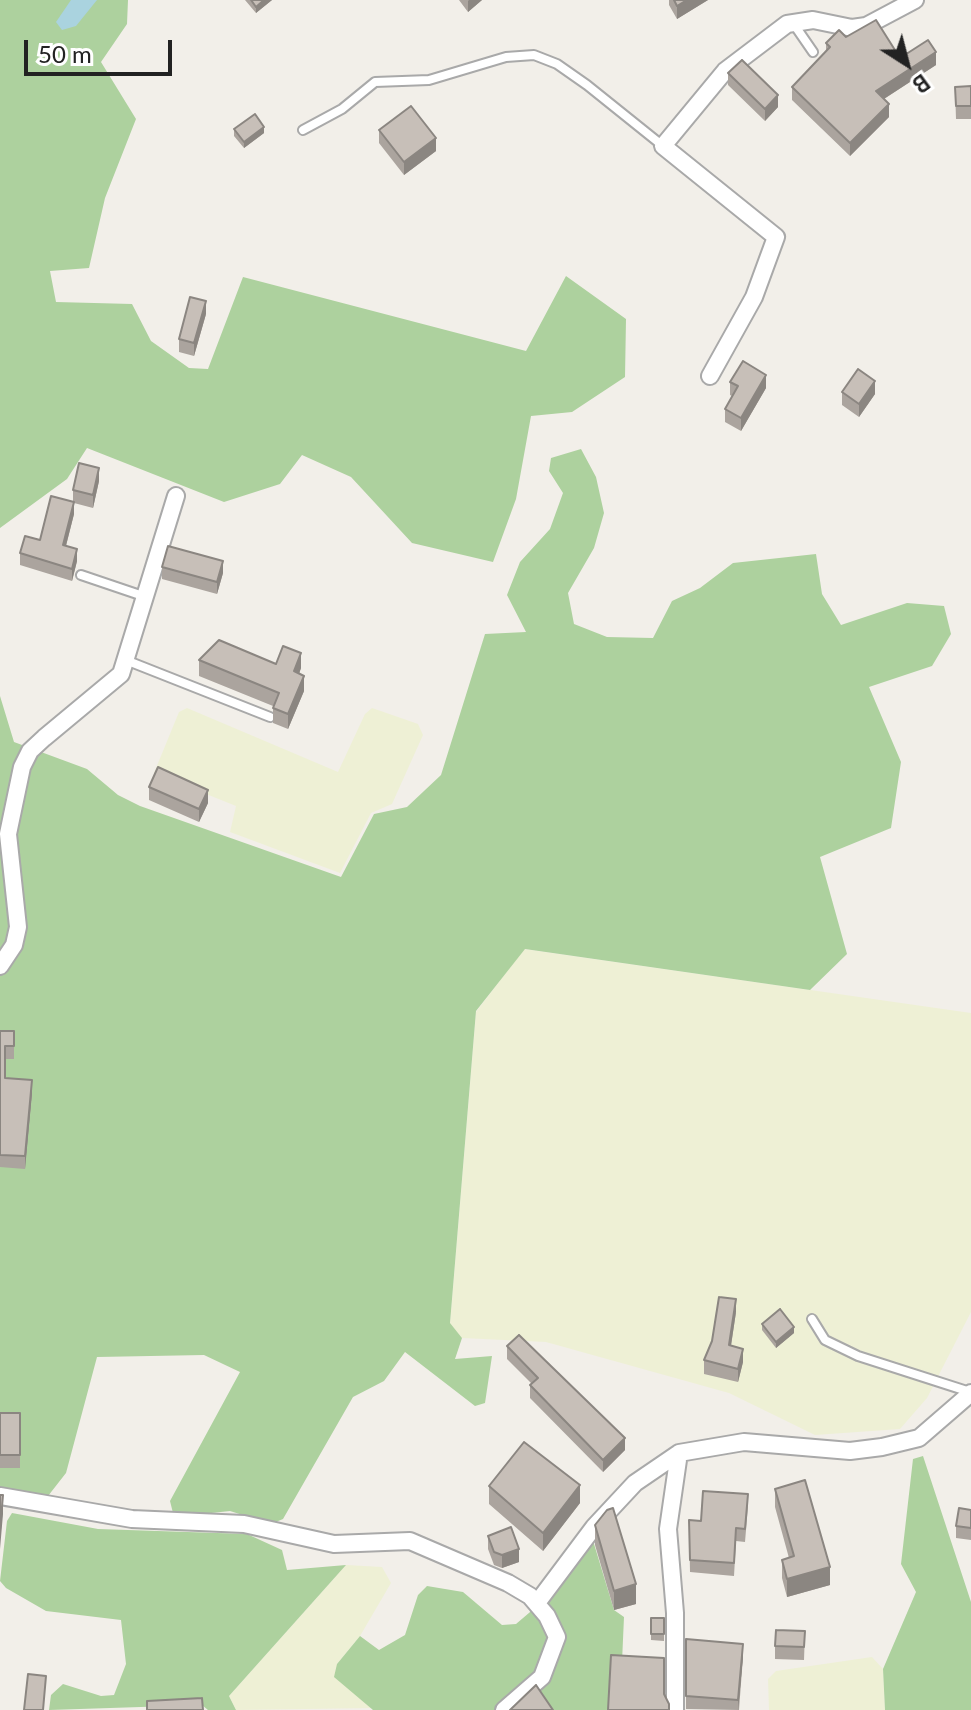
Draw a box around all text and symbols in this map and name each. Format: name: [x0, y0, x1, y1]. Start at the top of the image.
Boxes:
scale bar: [28, 24, 176, 74]
north arrow: [867, 24, 947, 104]
text: 50 m: [38, 39, 92, 68]
text: B: [908, 69, 935, 99]

